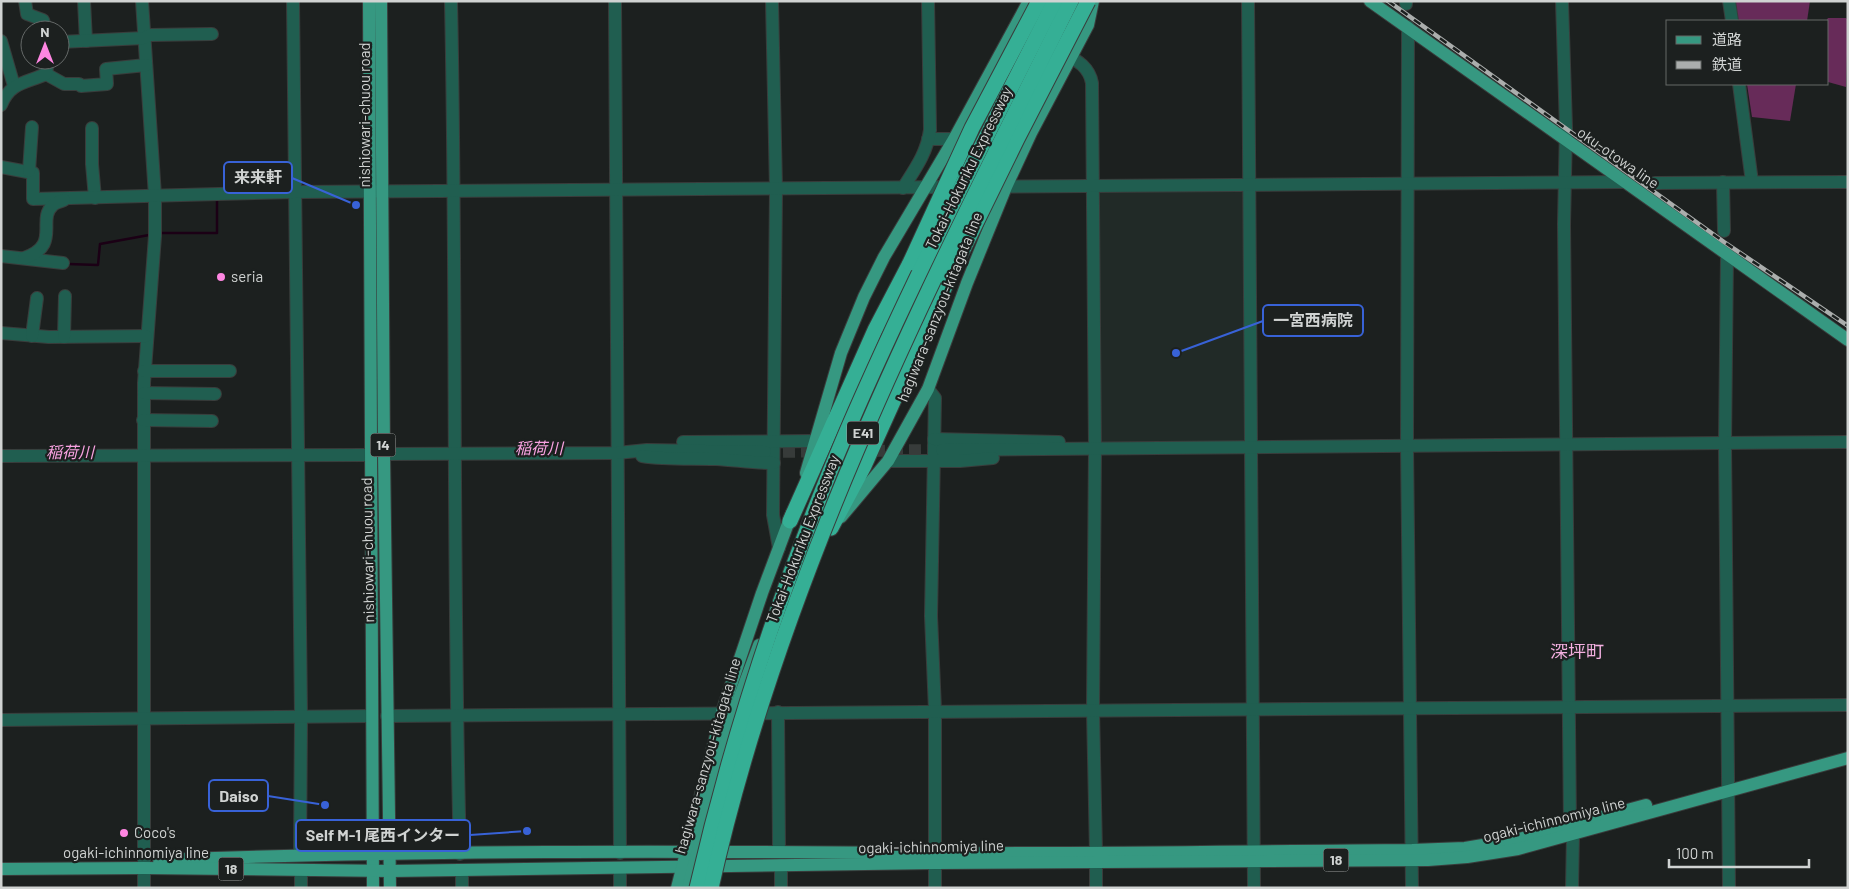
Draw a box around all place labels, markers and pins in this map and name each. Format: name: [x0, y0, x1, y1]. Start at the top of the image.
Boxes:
callout: 来来軒: [224, 162, 292, 193]
place label: seria: [231, 267, 263, 285]
marker: seria: [215, 271, 227, 283]
callout: 一宮西病院: [1263, 305, 1363, 336]
callout: Daiso: [209, 780, 268, 811]
callout: Self M-1 尾西インター: [296, 820, 470, 851]
place label: Coco's: [134, 823, 176, 841]
marker: Coco's: [118, 827, 130, 839]

